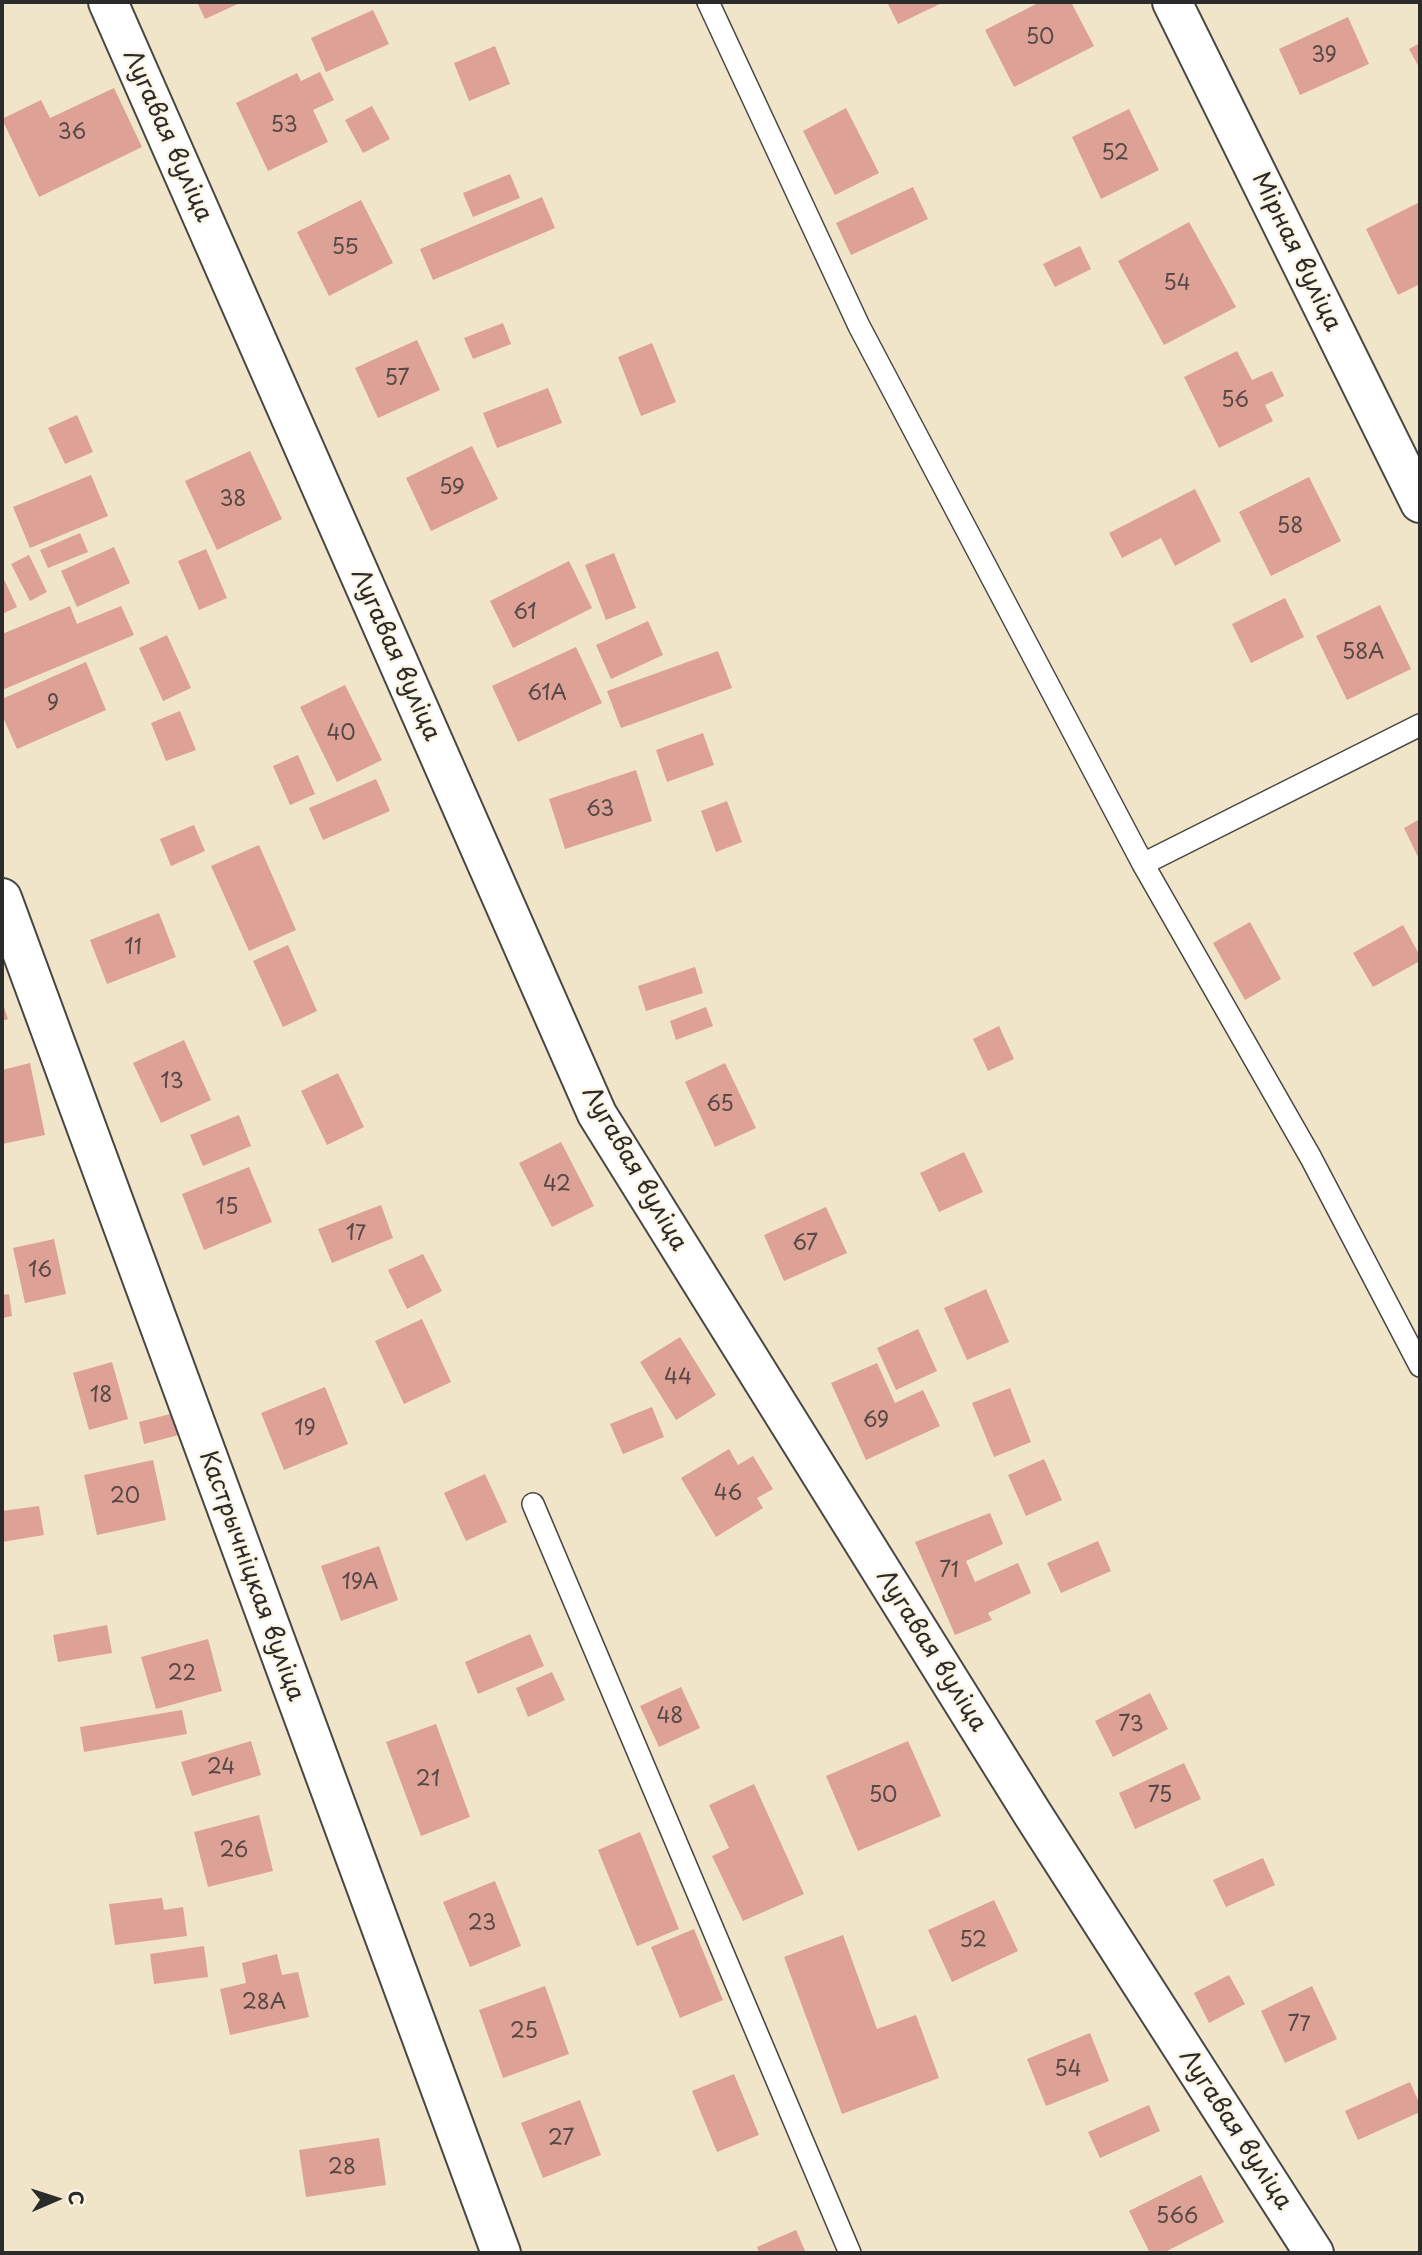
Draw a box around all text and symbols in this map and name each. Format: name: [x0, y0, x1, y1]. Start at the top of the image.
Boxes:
house number: 50: [1026, 25, 1054, 51]
house number: 39: [1311, 43, 1337, 69]
street label: Лугавая вуліца: [116, 45, 218, 227]
house number: 53: [270, 113, 298, 139]
house number: 36: [58, 120, 86, 146]
house number: 52: [1101, 141, 1129, 167]
street label: Мірная вуліца: [1245, 168, 1347, 336]
house number: 55: [331, 235, 359, 261]
house number: 54: [1163, 271, 1191, 297]
house number: 57: [384, 366, 410, 392]
house number: 56: [1221, 388, 1249, 414]
house number: 59: [439, 475, 465, 501]
house number: 38: [220, 487, 246, 513]
house number: 58: [1277, 514, 1303, 540]
street label: Лугавая вуліца: [344, 564, 446, 746]
house number: 61: [513, 600, 537, 626]
house number: 58А: [1342, 640, 1384, 666]
house number: 61А: [527, 681, 567, 707]
house number: 9: [47, 691, 59, 717]
house number: 40: [326, 721, 356, 747]
house number: 63: [586, 797, 614, 823]
house number: 11: [124, 935, 142, 961]
house number: 13: [160, 1069, 184, 1095]
street label: Лугавая вуліца: [575, 1081, 693, 1257]
house number: 65: [706, 1092, 734, 1118]
house number: 42: [543, 1172, 571, 1198]
house number: 15: [216, 1195, 238, 1221]
house number: 17: [346, 1221, 366, 1247]
house number: 67: [792, 1231, 818, 1257]
house number: 16: [28, 1258, 52, 1284]
house number: 44: [664, 1365, 692, 1391]
house number: 18: [90, 1383, 112, 1409]
house number: 69: [863, 1408, 889, 1434]
house number: 19: [294, 1416, 316, 1442]
street label: Кастрычніцкая вуліца: [192, 1447, 310, 1705]
house number: 46: [714, 1481, 742, 1507]
house number: 20: [110, 1484, 140, 1510]
house number: 71: [939, 1558, 959, 1584]
street label: Лугавая вуліца: [870, 1565, 992, 1737]
house number: 19А: [341, 1570, 379, 1596]
house number: 22: [168, 1661, 196, 1687]
house number: 48: [657, 1704, 683, 1730]
house number: 73: [1118, 1712, 1144, 1738]
house number: 24: [207, 1755, 235, 1781]
house number: 21: [416, 1767, 440, 1793]
house number: 50: [869, 1783, 897, 1809]
house number: 75: [1148, 1783, 1172, 1809]
house number: 26: [220, 1838, 248, 1864]
house number: 23: [468, 1911, 496, 1937]
house number: 52: [959, 1928, 987, 1954]
house number: 28А: [242, 1990, 286, 2016]
house number: 77: [1287, 2012, 1311, 2038]
house number: 25: [510, 2019, 538, 2045]
street label: Лугавая вуліца: [1172, 2044, 1298, 2216]
house number: 54: [1054, 2057, 1082, 2083]
house number: 27: [548, 2126, 574, 2152]
house number: 28: [328, 2155, 356, 2181]
north arrow: [21, 2164, 91, 2234]
text: С: [63, 2190, 91, 2206]
house number: 566: [1156, 2204, 1198, 2230]

